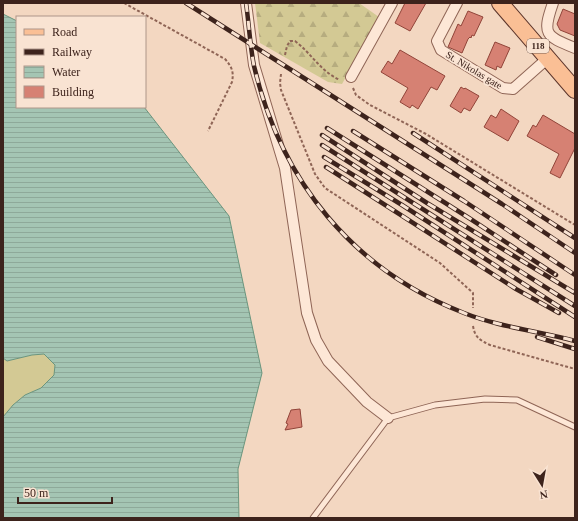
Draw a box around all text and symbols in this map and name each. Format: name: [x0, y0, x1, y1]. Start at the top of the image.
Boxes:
legend: [16, 16, 146, 108]
text: Road: [52, 25, 77, 39]
road number: 118: [527, 39, 549, 53]
text: Railway: [52, 45, 92, 59]
street label: St. Nikolas gate: [444, 49, 505, 91]
text: Water: [52, 65, 80, 79]
text: Building: [52, 85, 94, 99]
north arrow: [522, 465, 562, 505]
scale bar: [18, 479, 112, 505]
text: 50 m: [24, 486, 49, 500]
text: N: [539, 488, 549, 501]

